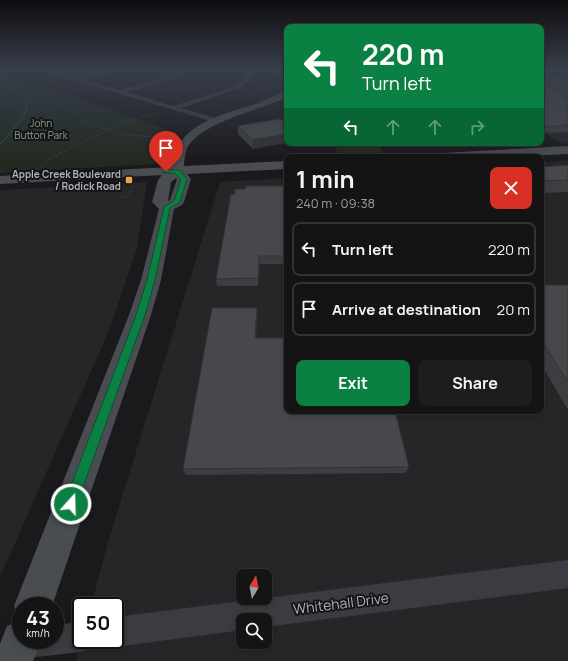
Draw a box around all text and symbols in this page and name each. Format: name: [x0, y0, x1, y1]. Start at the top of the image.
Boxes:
text: 220 m: [362, 35, 445, 73]
icon: left: [296, 40, 348, 92]
text: Turn left: [362, 71, 432, 95]
park label: John Button Park: [14, 116, 69, 142]
icon: left: [340, 116, 362, 138]
icon: ahead: [382, 116, 404, 138]
icon: ahead: [424, 116, 446, 138]
icon: right: [466, 116, 488, 138]
pin: [149, 131, 183, 172]
icon: arrive: [155, 137, 177, 159]
text: 1 min: [296, 162, 355, 195]
place label: Apple Creek Boulevard / Rodick Road: [12, 167, 121, 193]
button: close: [490, 167, 532, 209]
marker: Apple Creek Boulevard / Rodick Road: [124, 175, 134, 185]
text: 240 m · 09:38: [296, 194, 375, 212]
icon: left: [298, 238, 320, 260]
text: Turn left: [332, 239, 394, 260]
text: 220 m: [488, 239, 530, 260]
icon: arrive: [298, 298, 320, 320]
text: Arrive at destination: [332, 299, 481, 320]
text: 20 m: [497, 299, 530, 320]
button: Exit: [296, 360, 410, 406]
button: Share: [418, 360, 532, 406]
position arrow: [50, 483, 92, 525]
north arrow: [236, 569, 272, 605]
map controls: [236, 569, 272, 649]
street label: Whitehall Drive: [292, 588, 390, 618]
speed limit sign: 50: [72, 597, 124, 649]
text: 43: [26, 604, 50, 631]
button: search: [236, 613, 272, 649]
text: km/h: [26, 626, 50, 640]

